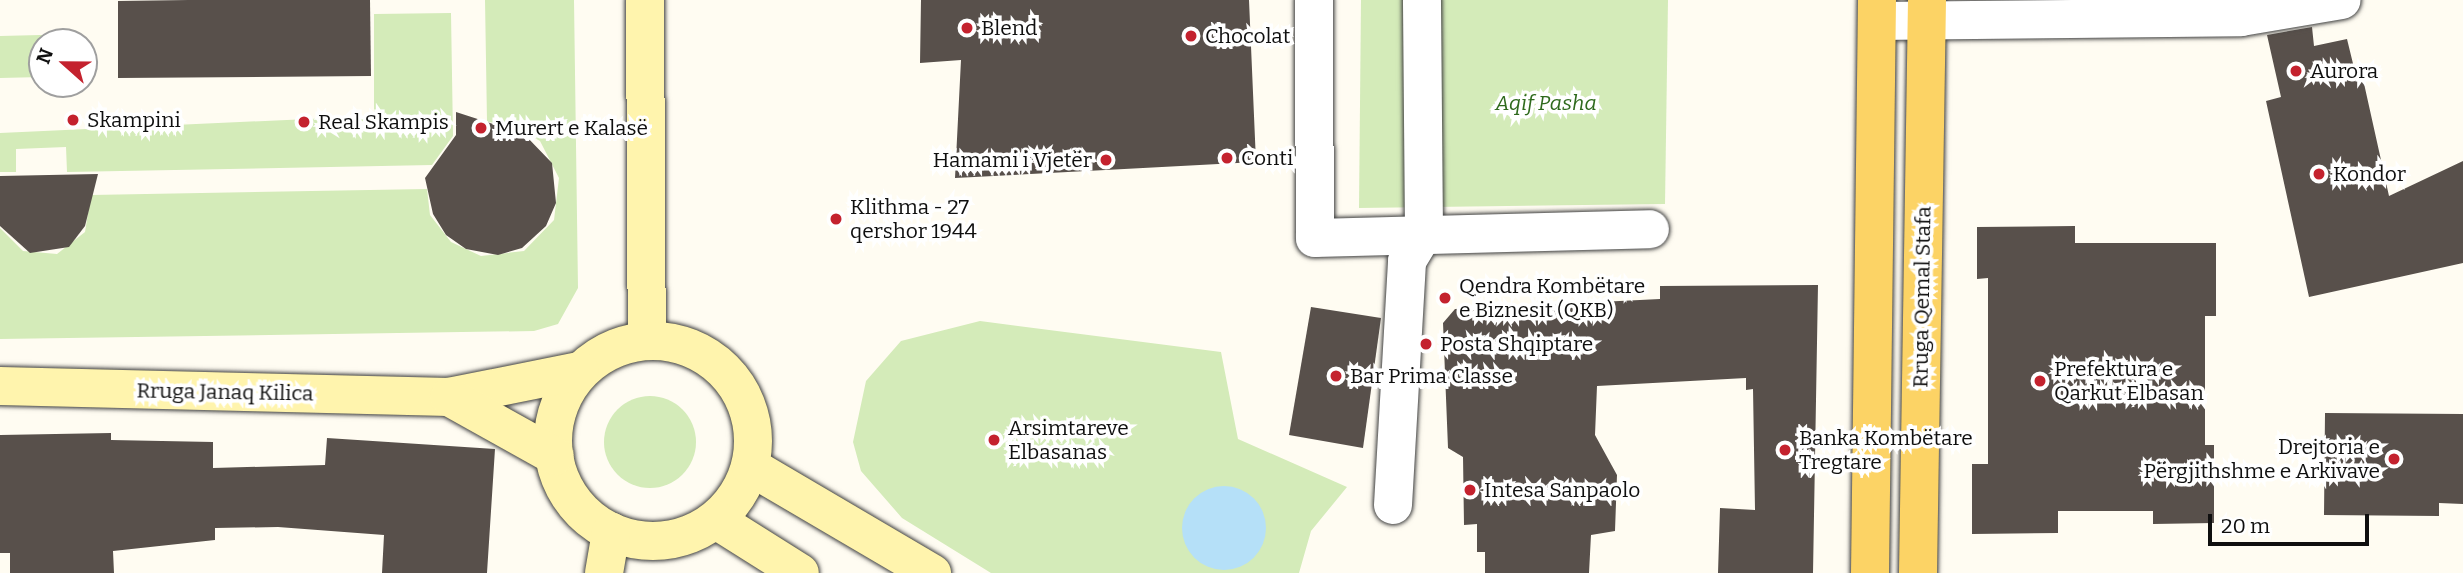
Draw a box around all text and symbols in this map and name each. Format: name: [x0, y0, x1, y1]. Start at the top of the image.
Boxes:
place label: Blend: [981, 15, 1038, 41]
marker: Blend: [959, 20, 975, 36]
place label: Chocolat: [1205, 23, 1290, 49]
north arrow: [28, 28, 98, 98]
marker: Chocolat: [1183, 28, 1199, 44]
text: N: [31, 45, 58, 67]
place label: Aurora: [2310, 58, 2378, 84]
marker: Aurora: [2288, 63, 2304, 79]
park label: Aqif Pasha: [1495, 90, 1597, 116]
place label: Skampini: [87, 107, 181, 133]
place label: Real Skampis: [318, 109, 449, 135]
marker: Skampini: [65, 112, 81, 128]
marker: Real Skampis: [296, 114, 312, 130]
place label: Murert e Kalasë: [495, 115, 648, 141]
marker: Murert e Kalasë: [473, 120, 489, 136]
place label: Conti: [1241, 145, 1293, 171]
place label: Hamami i Vjetër: [933, 147, 1092, 173]
marker: Conti: [1219, 150, 1235, 166]
marker: Hamami i Vjetër: [1098, 152, 1114, 168]
place label: Kondor: [2333, 161, 2406, 187]
marker: Kondor: [2311, 166, 2327, 182]
place label: Klithma - 27 qershor 1944: [850, 194, 977, 244]
street label: Rruga Qemal Stafa: [1908, 206, 1936, 388]
marker: Klithma - 27 qershor 1944: [828, 211, 844, 227]
place label: Qendra Kombëtare e Biznesit (QKB): [1459, 273, 1645, 323]
marker: Qendra Kombëtare e Biznesit (QKB): [1437, 290, 1453, 306]
place label: Posta Shqiptare: [1440, 331, 1593, 357]
marker: Posta Shqiptare: [1418, 336, 1434, 352]
place label: Prefektura e Qarkut Elbasan: [2054, 356, 2204, 406]
place label: Bar Prima Classe: [1350, 363, 1513, 389]
marker: Bar Prima Classe: [1328, 368, 1344, 384]
marker: Prefektura e Qarkut Elbasan: [2032, 373, 2048, 389]
street label: Rruga Janaq Kilica: [136, 378, 314, 406]
place label: Arsimtareve Elbasanas: [1008, 415, 1129, 465]
place label: Banka Kombëtare Tregtare: [1799, 425, 1973, 475]
marker: Arsimtareve Elbasanas: [986, 432, 1002, 448]
place label: Drejtoria e Përgjithshme e Arkivave: [2144, 434, 2380, 484]
marker: Banka Kombëtare Tregtare: [1777, 442, 1793, 458]
marker: Drejtoria e Përgjithshme e Arkivave: [2386, 451, 2402, 467]
place label: Intesa Sanpaolo: [1484, 477, 1640, 503]
marker: Intesa Sanpaolo: [1462, 482, 1478, 498]
scale bar: [2211, 500, 2372, 544]
text: 20 m: [2221, 513, 2270, 539]

